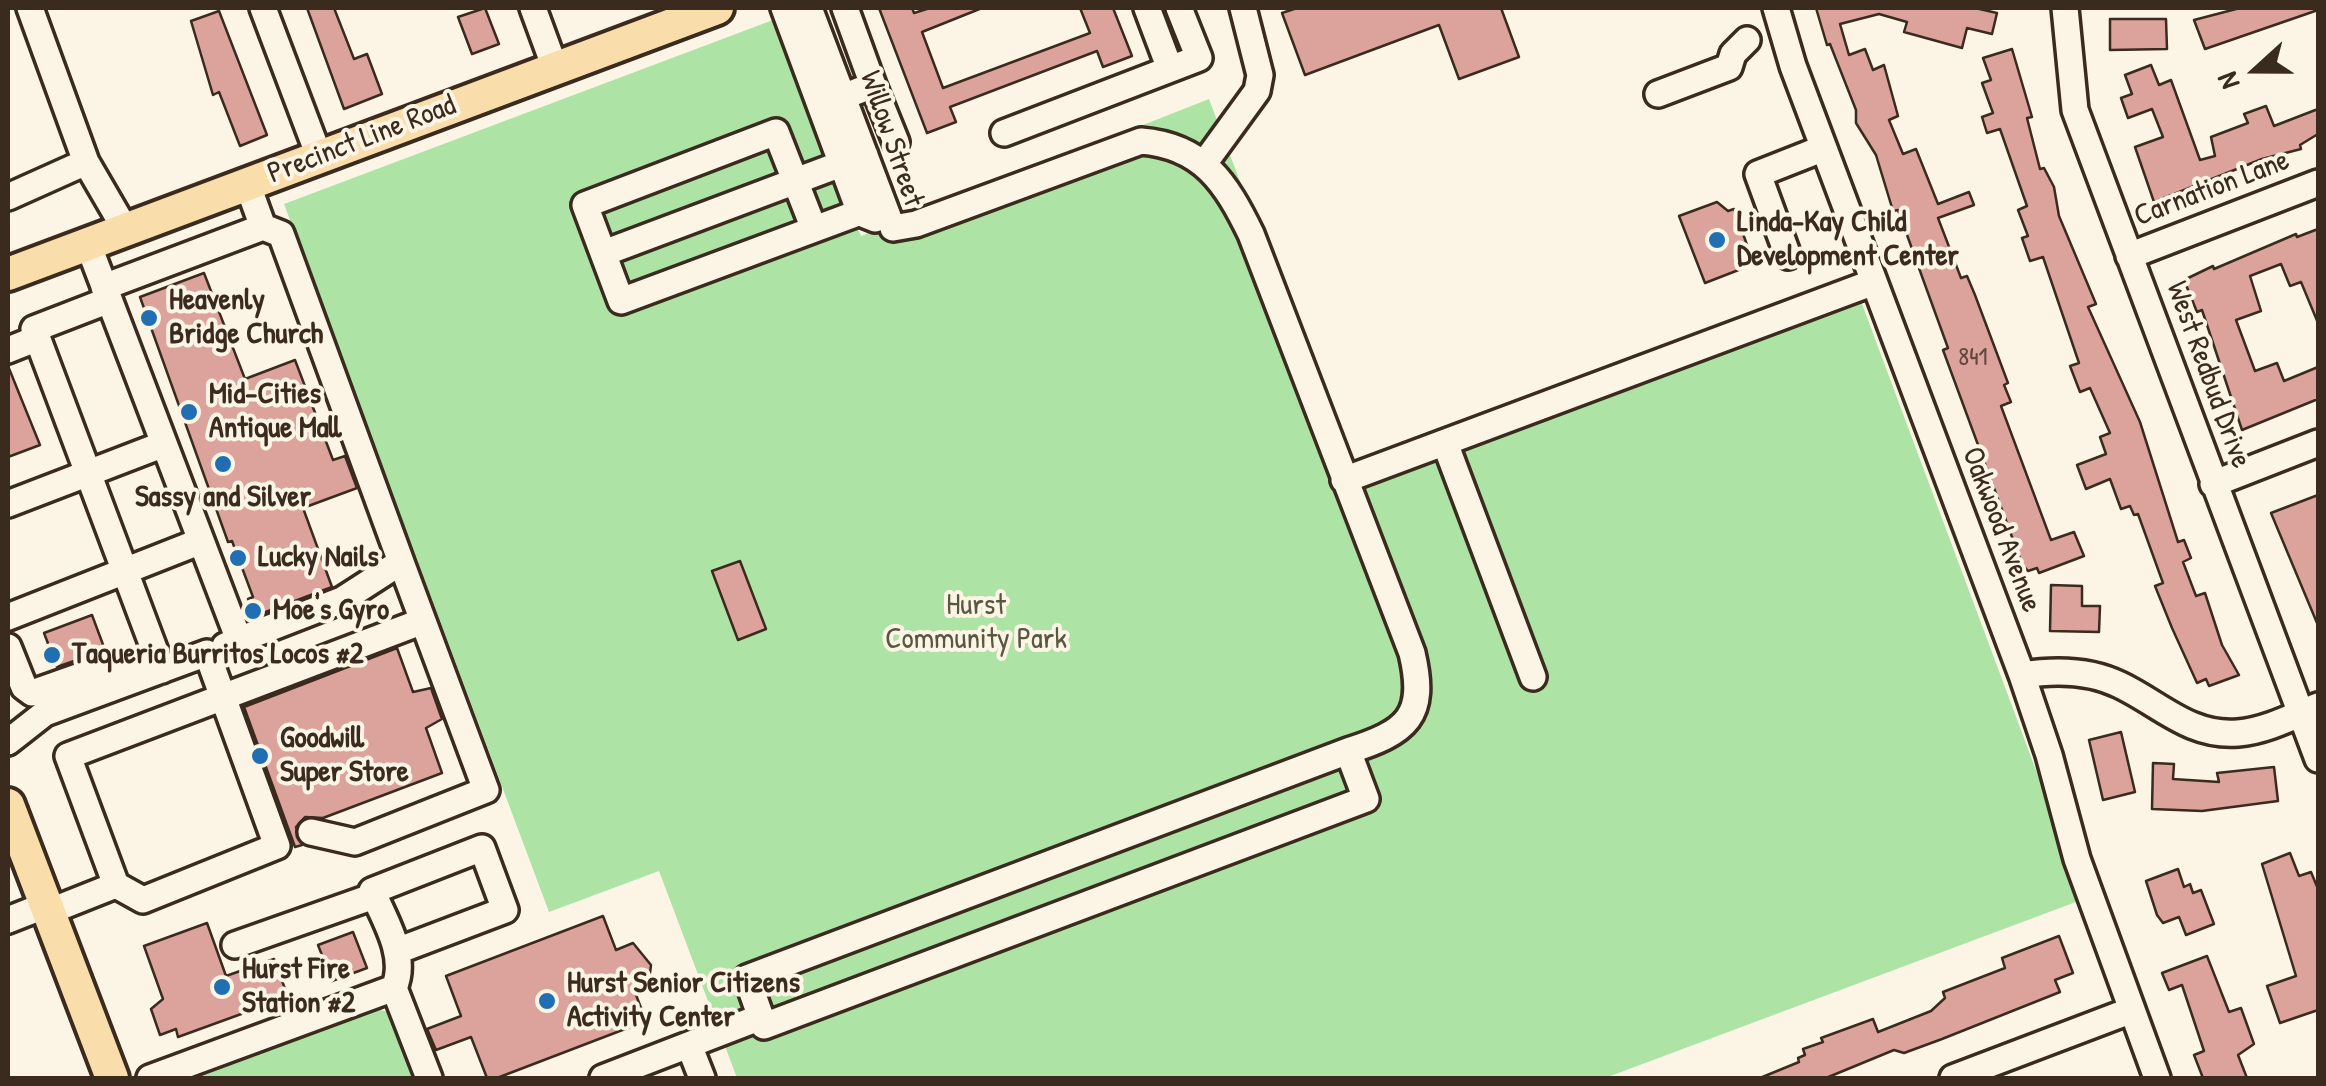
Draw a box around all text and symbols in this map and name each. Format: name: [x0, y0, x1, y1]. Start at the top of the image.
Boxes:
north arrow: [2206, 20, 2306, 120]
street label: Willow Street: [851, 67, 931, 211]
text: N: [2208, 67, 2248, 95]
street label: Precinct Line Road: [263, 88, 461, 192]
street label: Carnation Lane: [2129, 143, 2295, 235]
place label: Linda-Kay Child Development Center: [1737, 205, 1959, 276]
marker: Linda-Kay Child Development Center: [1706, 229, 1728, 251]
street label: West Redbud Drive: [2158, 277, 2258, 473]
place label: Heavenly Bridge Church: [169, 283, 323, 354]
marker: Heavenly Bridge Church: [138, 307, 160, 329]
house number: 841: [1958, 343, 1988, 373]
place label: Mid-Cities Antique Mall: [209, 377, 342, 448]
marker: Mid-Cities Antique Mall: [178, 401, 200, 423]
street label: Oakwood Avenue: [1953, 442, 2049, 618]
marker: Sassy and Silver: [212, 453, 234, 475]
place label: Sassy and Silver: [135, 480, 311, 516]
place label: Lucky Nails: [258, 540, 379, 576]
marker: Lucky Nails: [227, 547, 249, 569]
park label: Hurst Community Park: [885, 588, 1067, 658]
place label: Moe's Gyro: [273, 593, 389, 629]
marker: Moe's Gyro: [242, 600, 264, 622]
place label: Taqueria Burritos Locos #2: [72, 637, 364, 673]
marker: Taqueria Burritos Locos #2: [41, 644, 63, 666]
place label: Goodwill Super Store: [280, 721, 409, 792]
marker: Goodwill Super Store: [249, 745, 271, 767]
place label: Hurst Fire Station #2: [242, 952, 355, 1022]
place label: Hurst Senior Citizens Activity Center: [567, 966, 800, 1036]
marker: Hurst Fire Station #2: [211, 976, 233, 998]
marker: Hurst Senior Citizens Activity Center: [536, 990, 558, 1012]

